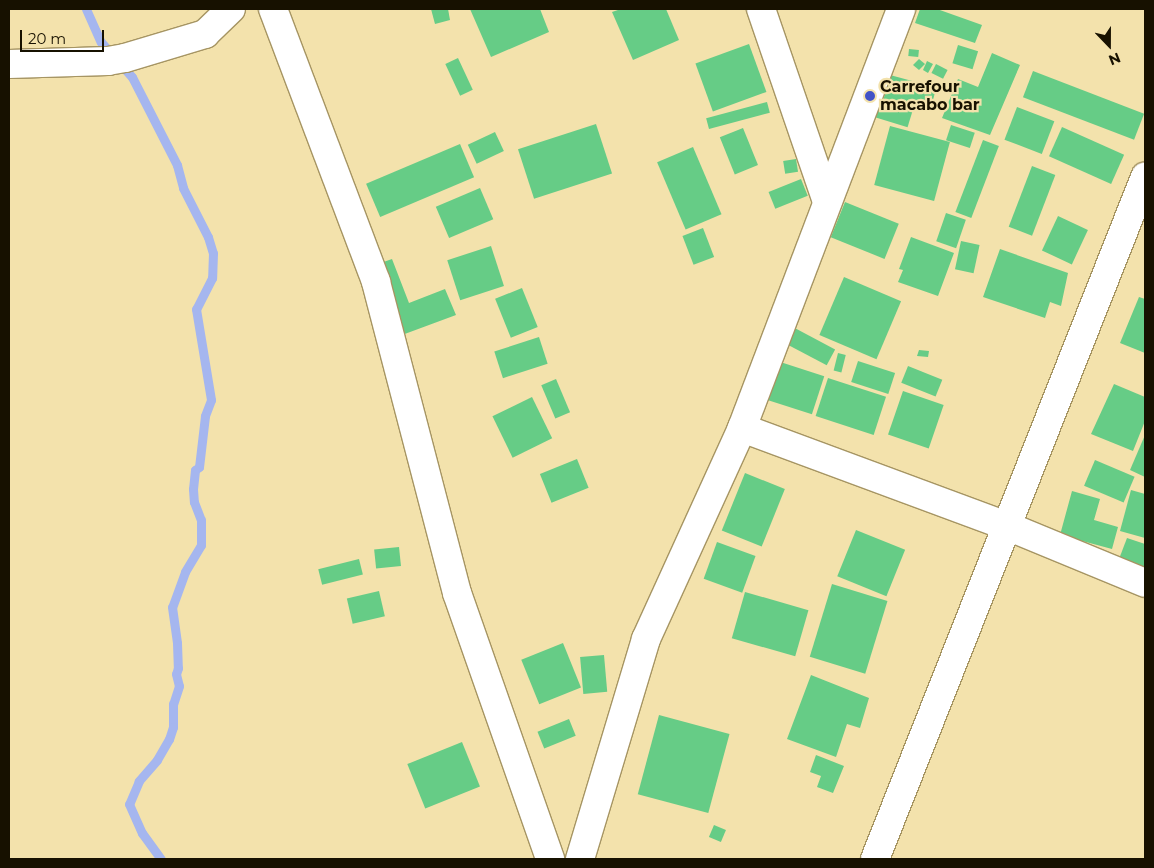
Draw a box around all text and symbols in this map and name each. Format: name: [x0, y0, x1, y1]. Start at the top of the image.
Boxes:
scale bar: [22, 20, 106, 52]
north arrow: [1084, 20, 1134, 70]
text: 20 m: [28, 29, 66, 48]
text: N: [1106, 48, 1123, 69]
place label: Carrefour macabo bar: [880, 77, 980, 115]
marker: Carrefour macabo bar: [864, 90, 876, 102]

